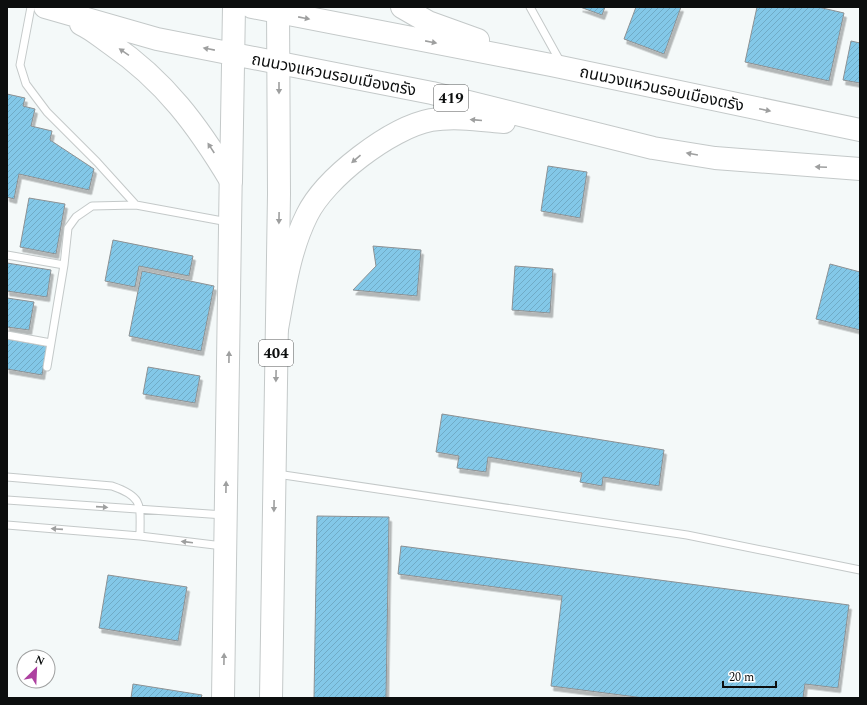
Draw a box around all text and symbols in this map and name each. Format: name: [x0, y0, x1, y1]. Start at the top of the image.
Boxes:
one-way arrow: [298, 15, 310, 21]
one-way arrow: [425, 39, 437, 45]
one-way arrow: [203, 46, 215, 52]
street label: ถนนวงแหวนรอบเมืองตรัง: [249, 47, 418, 103]
one-way arrow: [119, 48, 129, 56]
street label: ถนนวงแหวนรอบเมืองตรัง: [577, 60, 746, 118]
one-way arrow: [276, 82, 282, 95]
road number: 419: [434, 85, 468, 111]
one-way arrow: [758, 107, 771, 113]
one-way arrow: [470, 116, 482, 123]
one-way arrow: [207, 143, 215, 153]
one-way arrow: [686, 151, 698, 157]
one-way arrow: [351, 155, 362, 164]
one-way arrow: [815, 163, 827, 170]
one-way arrow: [276, 212, 282, 225]
road number: 404: [259, 340, 293, 366]
one-way arrow: [225, 351, 232, 363]
one-way arrow: [273, 370, 279, 383]
one-way arrow: [223, 480, 229, 493]
one-way arrow: [271, 500, 277, 513]
one-way arrow: [96, 504, 108, 510]
one-way arrow: [51, 526, 63, 533]
one-way arrow: [181, 538, 193, 545]
north arrow: [16, 649, 56, 689]
text: N: [32, 651, 47, 670]
one-way arrow: [221, 652, 227, 665]
scale bar: [723, 663, 776, 689]
text: 20 m: [729, 668, 754, 687]

